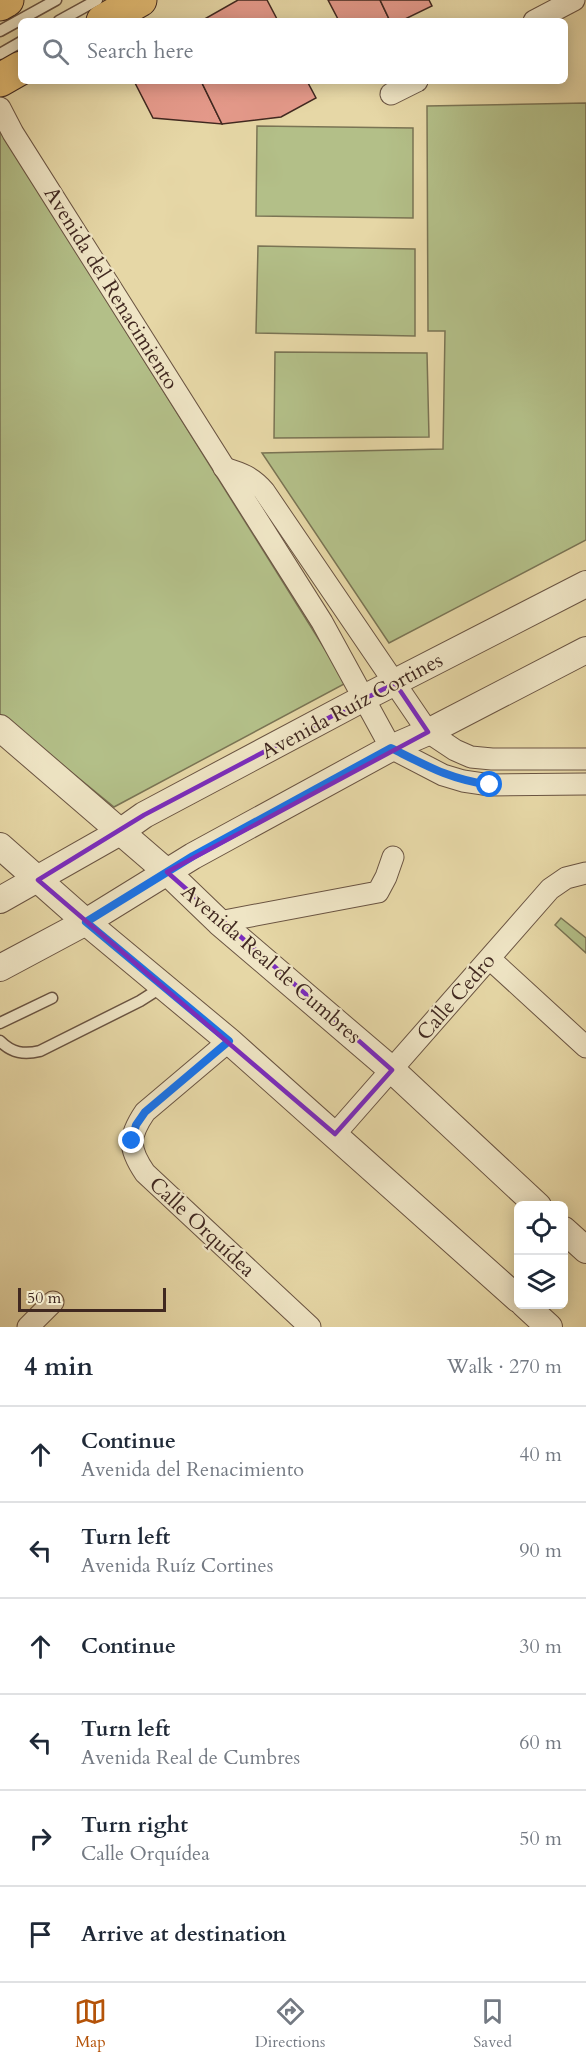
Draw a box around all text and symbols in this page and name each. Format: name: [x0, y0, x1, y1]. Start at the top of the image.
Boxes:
search box: [18, 18, 568, 84]
icon: search: [39, 35, 72, 68]
text: Search here: [87, 36, 194, 66]
street label: Avenida del Renacimiento: [37, 181, 185, 395]
street label: Avenida Ruíz Cortines: [256, 646, 448, 766]
route start: [476, 771, 502, 797]
street label: Avenida Real de Cumbres: [175, 878, 367, 1050]
street label: Calle Cedro: [410, 947, 502, 1047]
route end: [118, 1127, 144, 1153]
street label: Calle Orquídea: [143, 1170, 261, 1284]
map controls: [514, 1201, 568, 1309]
button: locate: [514, 1201, 568, 1255]
button: layers: [514, 1255, 568, 1309]
scale bar: [18, 1285, 166, 1312]
text: 50 m: [27, 1287, 61, 1309]
text: 4 min: [24, 1349, 93, 1384]
text: Walk · 270 m: [447, 1353, 562, 1380]
text: Continue: [81, 1426, 176, 1456]
icon: ahead: [24, 1438, 57, 1471]
text: 40 m: [519, 1441, 562, 1468]
text: Avenida del Renacimiento: [81, 1456, 304, 1483]
text: Turn left: [81, 1522, 170, 1552]
icon: left: [24, 1534, 57, 1567]
text: 90 m: [519, 1537, 562, 1564]
text: Avenida Ruíz Cortines: [81, 1552, 273, 1579]
icon: ahead: [24, 1630, 57, 1663]
text: Continue: [81, 1631, 176, 1661]
text: 30 m: [519, 1633, 562, 1660]
text: Turn left: [81, 1714, 170, 1744]
icon: left: [24, 1726, 57, 1759]
text: 60 m: [519, 1729, 562, 1756]
text: Avenida Real de Cumbres: [81, 1744, 300, 1771]
text: Turn right: [81, 1810, 188, 1840]
icon: right: [24, 1822, 57, 1855]
text: 50 m: [519, 1825, 562, 1852]
text: Calle Orquídea: [81, 1840, 210, 1867]
icon: arrive: [24, 1918, 57, 1951]
text: Arrive at destination: [81, 1919, 286, 1949]
tab: Map: [74, 1995, 107, 2053]
tab: Directions: [255, 1995, 325, 2053]
tab: Saved: [473, 1995, 512, 2053]

